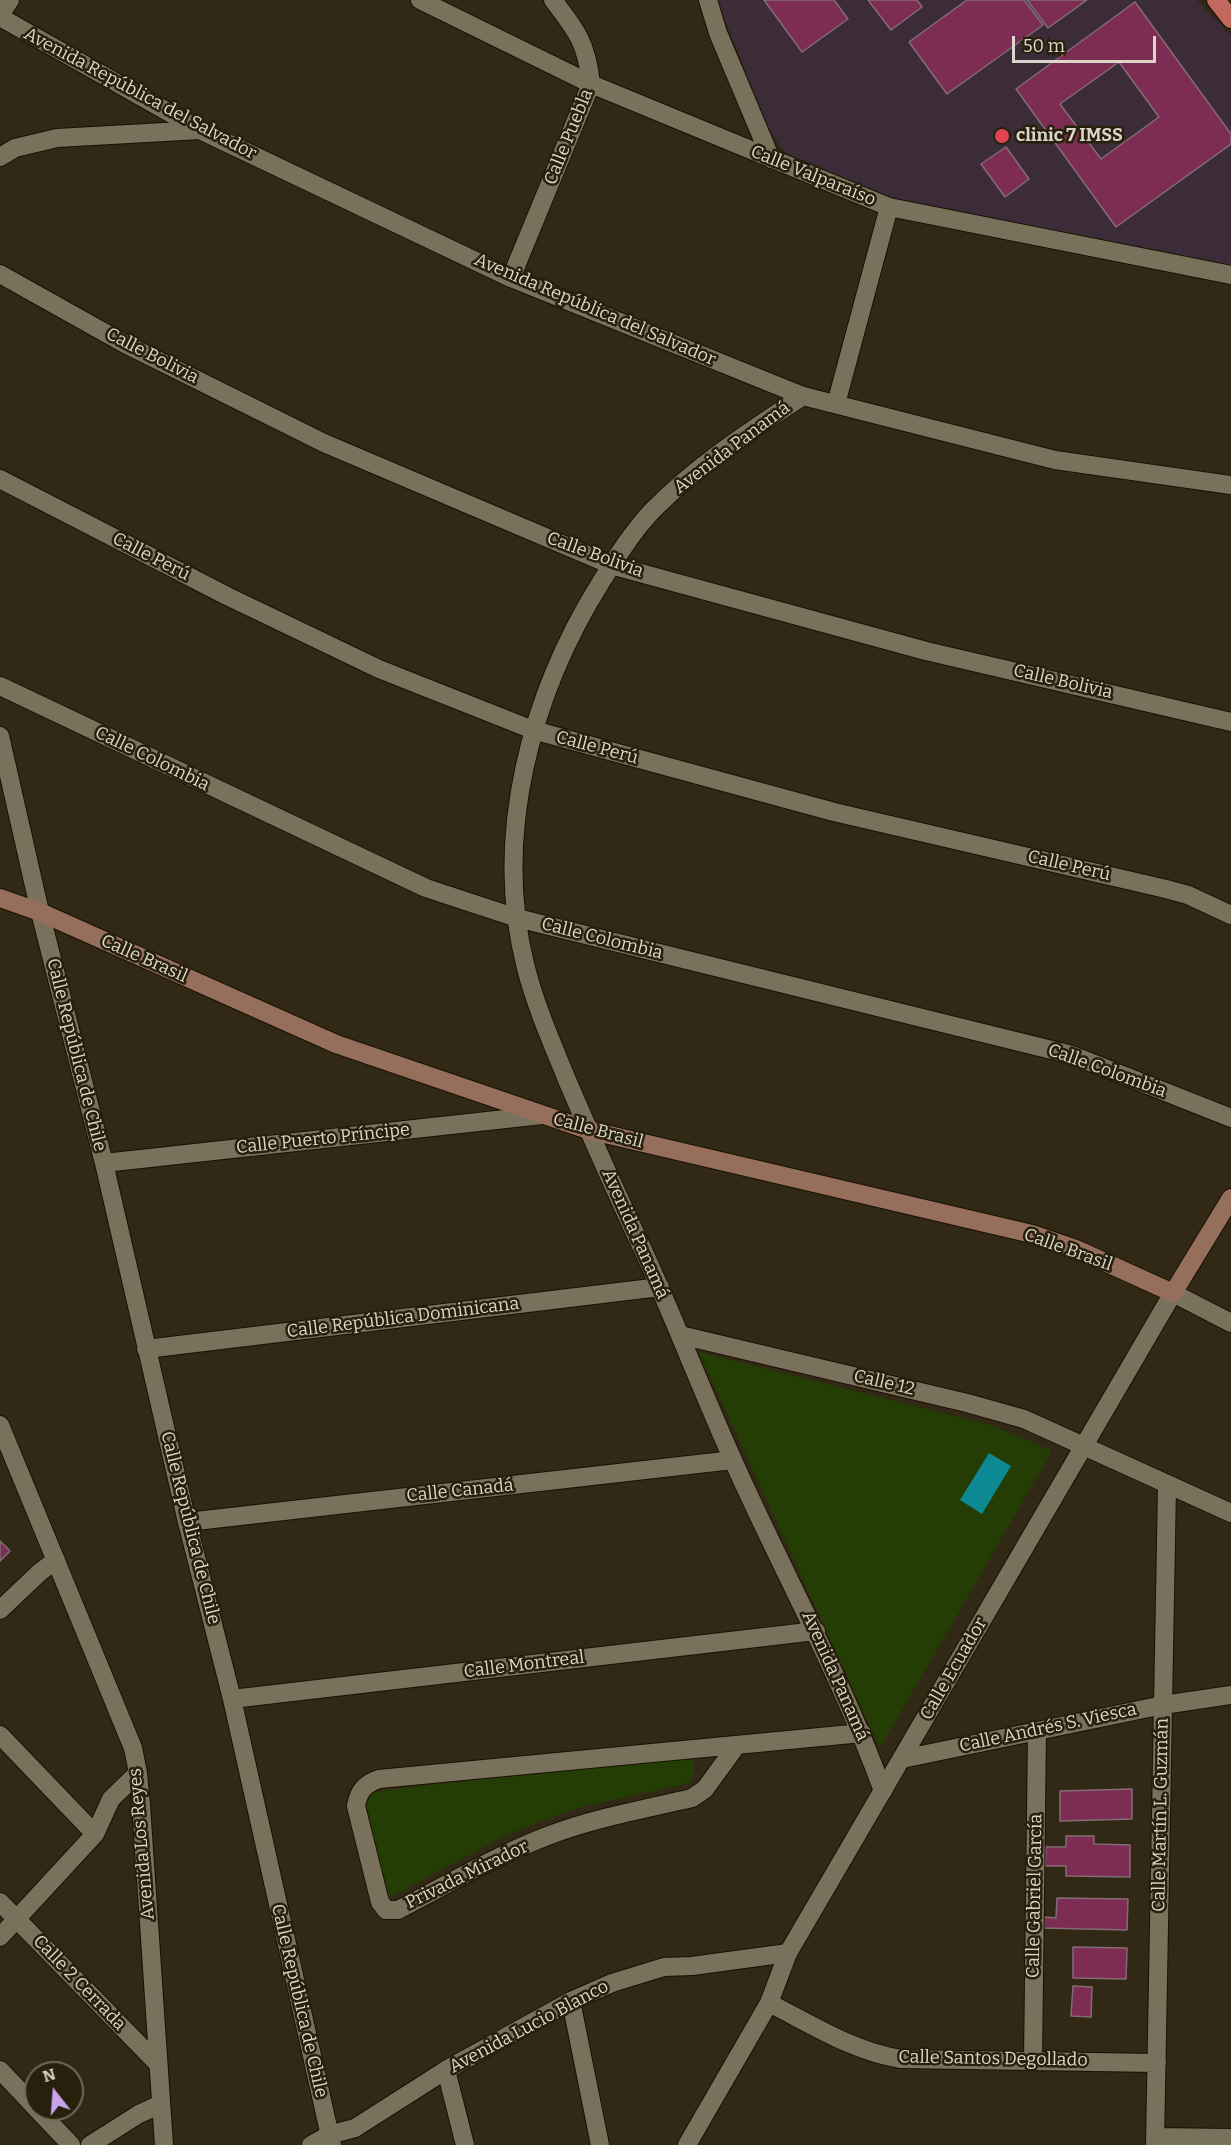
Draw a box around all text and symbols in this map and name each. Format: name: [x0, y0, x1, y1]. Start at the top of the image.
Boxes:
street label: Avenida República del Salvador: [20, 23, 260, 165]
scale bar: [1015, 24, 1159, 62]
text: 50 m: [1023, 35, 1065, 57]
street label: Calle Puebla: [540, 86, 598, 188]
place label: clinic 7 IMSS: [1016, 125, 1123, 147]
marker: clinic 7 IMSS: [993, 127, 1011, 145]
street label: Calle Valparaíso: [747, 141, 879, 211]
street label: Avenida República del Salvador: [471, 249, 719, 371]
street label: Calle Bolivia: [102, 323, 202, 389]
street label: Avenida Panamá: [670, 397, 794, 499]
street label: Calle Perú: [109, 528, 193, 586]
street label: Calle Bolivia: [544, 528, 646, 582]
street label: Calle Bolivia: [1011, 660, 1115, 704]
street label: Calle Colombia: [91, 722, 213, 796]
street label: Calle Perú: [554, 727, 640, 769]
street label: Calle Perú: [1026, 846, 1112, 886]
street label: Calle Colombia: [539, 913, 665, 965]
street label: Calle Brasil: [97, 930, 191, 988]
street label: Calle República de Chile: [42, 956, 110, 1154]
street label: Calle Colombia: [1045, 1040, 1169, 1102]
street label: Calle Brasil: [551, 1109, 645, 1153]
street label: Calle Puerto Príncipe: [235, 1119, 411, 1159]
street label: Avenida Panamá: [597, 1166, 673, 1302]
street label: Calle Brasil: [1021, 1224, 1115, 1276]
street label: Calle República Dominicana: [286, 1293, 520, 1343]
street label: Calle 12: [851, 1366, 917, 1400]
street label: Calle República de Chile: [156, 1429, 224, 1627]
street label: Calle Canadá: [405, 1475, 515, 1507]
street label: Avenida Panamá: [797, 1608, 873, 1744]
street label: Calle Ecuador: [916, 1614, 992, 1724]
street label: Calle Montreal: [462, 1647, 586, 1683]
street label: Calle Andrés S. Viesca: [957, 1699, 1139, 1757]
street label: Calle Martín L. Guzmán: [1149, 1718, 1173, 1912]
street label: Avenida Los Reyes: [125, 1767, 159, 1921]
street label: Calle Gabriel García: [1023, 1814, 1047, 1978]
street label: Privada Mirador: [402, 1836, 532, 1914]
street label: Calle República de Chile: [266, 1902, 332, 2100]
street label: Calle 2 Cerrada: [28, 1931, 130, 2035]
street label: Avenida Lucio Blanco: [446, 1976, 612, 2078]
street label: Calle Santos Degollado: [898, 2047, 1088, 2071]
north arrow: [24, 2061, 84, 2121]
text: N: [40, 2064, 58, 2086]

